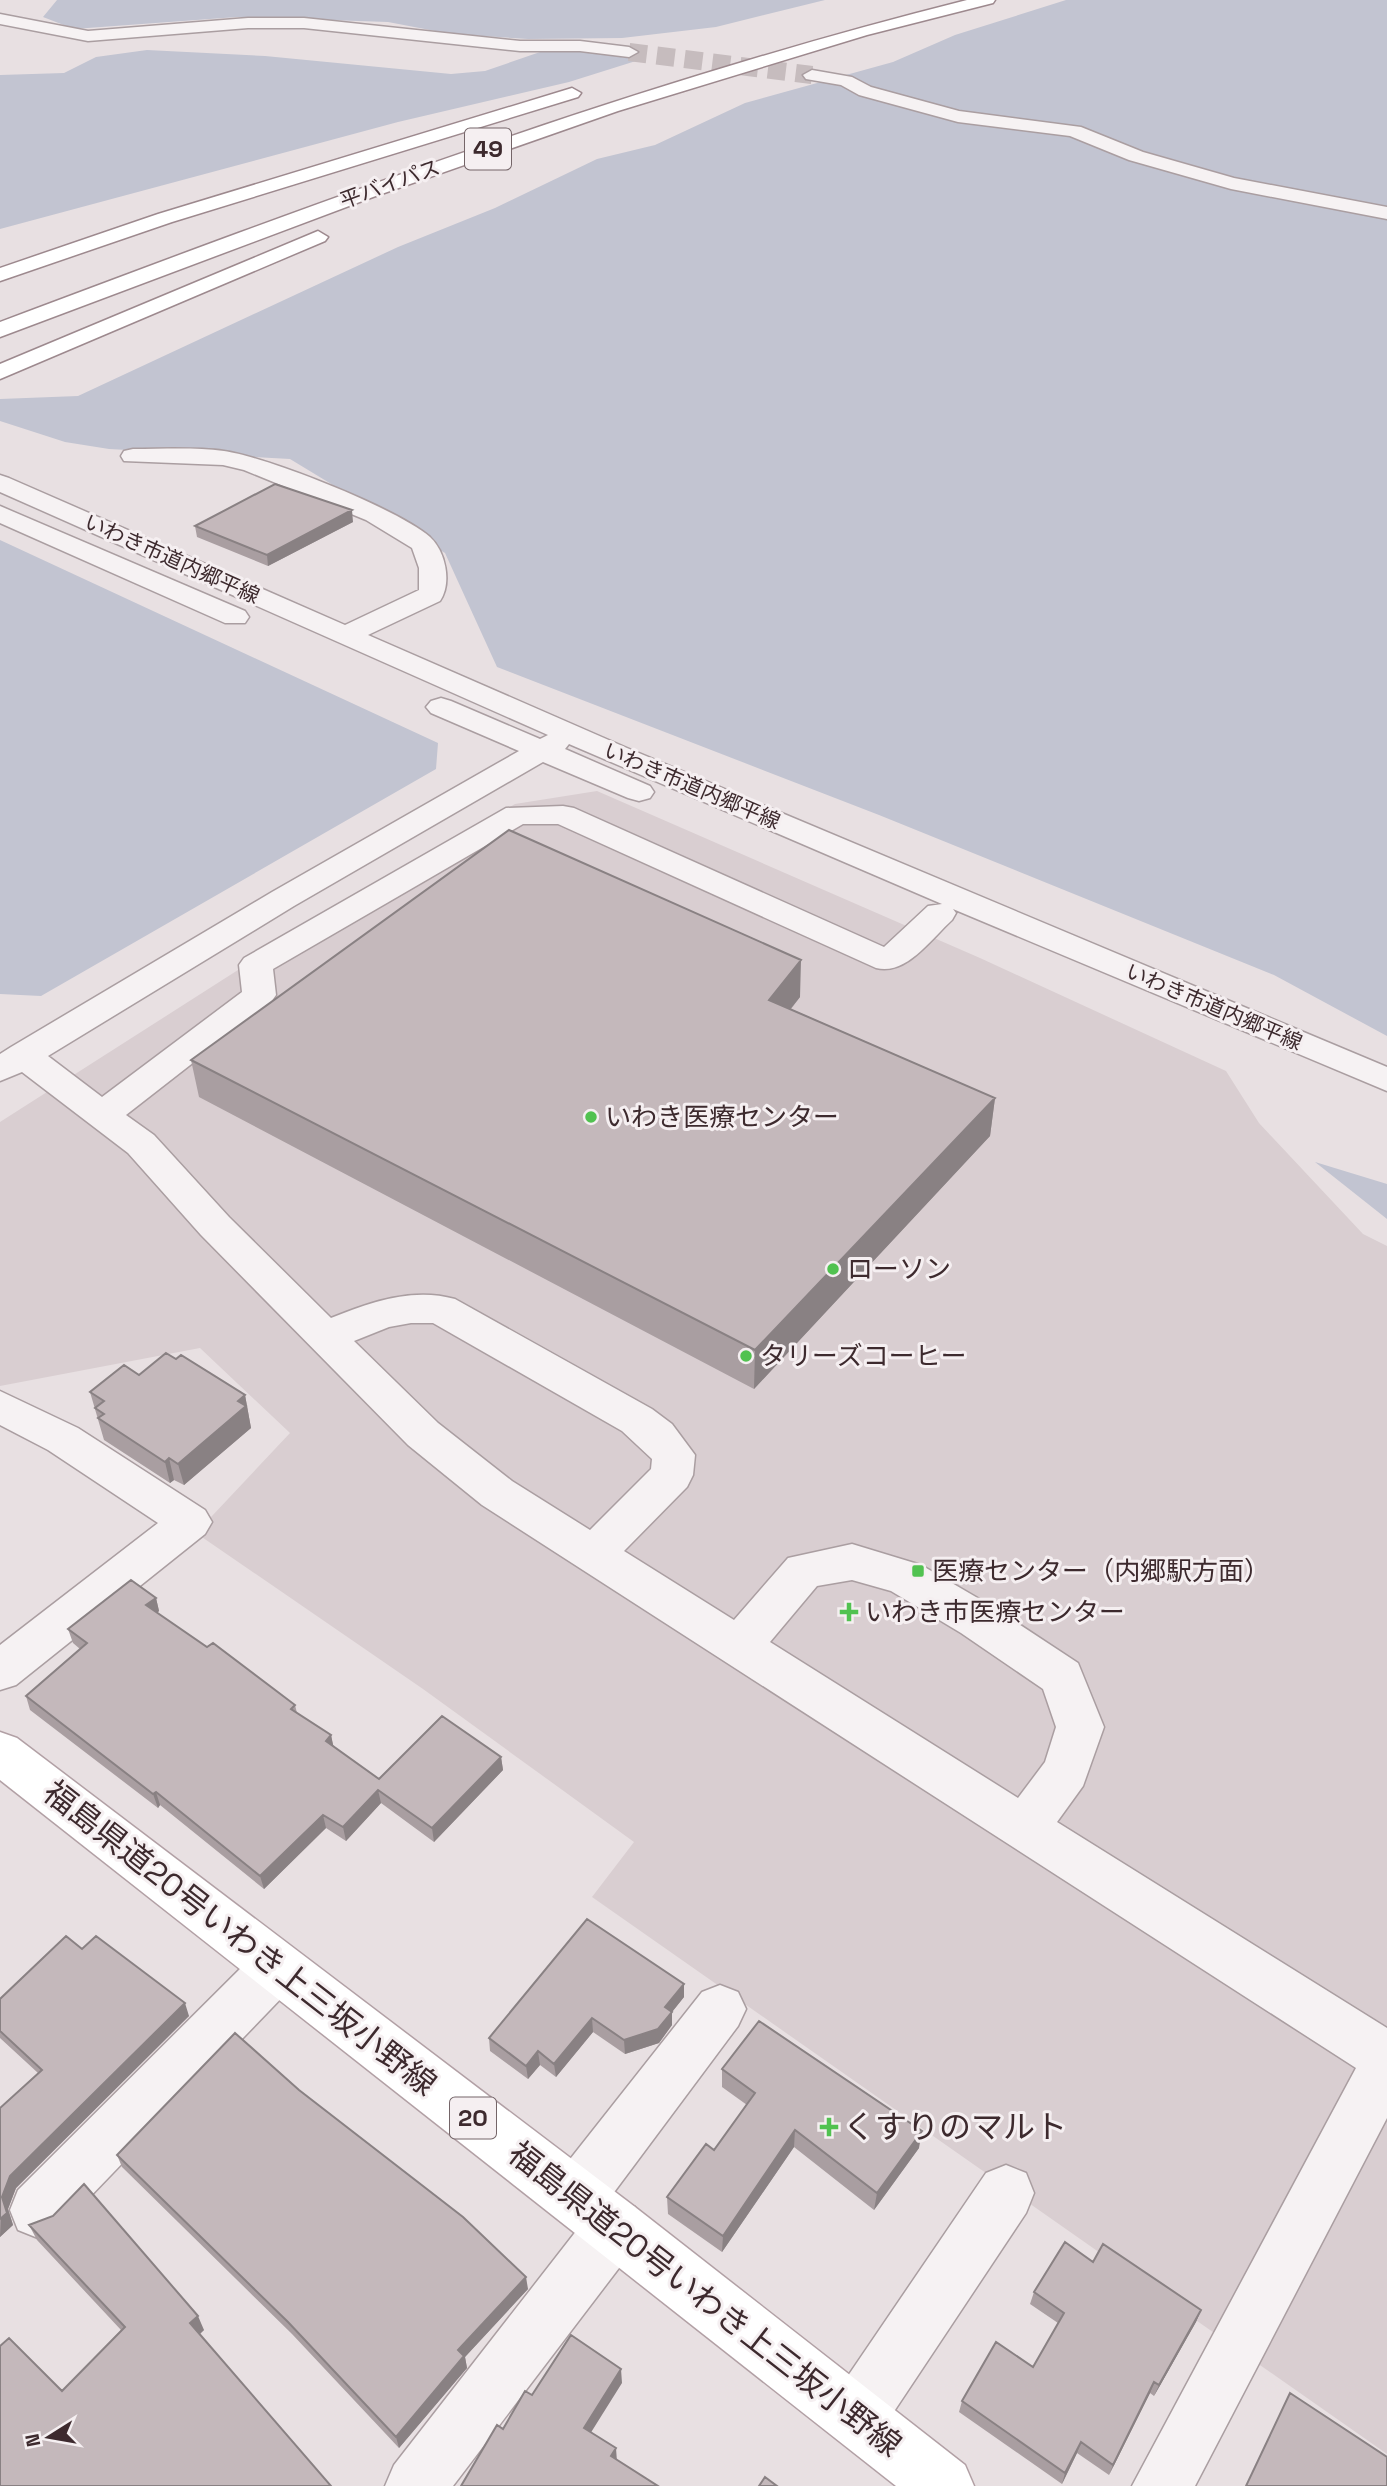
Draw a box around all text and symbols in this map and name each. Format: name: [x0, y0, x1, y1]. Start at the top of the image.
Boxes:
road number: 49: [465, 128, 511, 169]
street label: 平バイパス: [336, 153, 444, 214]
street label: いわき市道内郷平線: [80, 508, 264, 609]
street label: いわき市道内郷平線: [600, 736, 784, 835]
street label: いわき市道内郷平線: [1122, 957, 1306, 1056]
place label: いわき医療センター: [605, 1100, 839, 1134]
marker: いわき医療センター: [583, 1109, 599, 1125]
place label: ローソン: [847, 1252, 951, 1286]
marker: ローソン: [825, 1261, 841, 1277]
place label: タリーズコーヒー: [760, 1339, 967, 1373]
marker: タリーズコーヒー: [738, 1348, 754, 1364]
place label: 医療センター（内郷駅方面）: [932, 1554, 1270, 1588]
marker: 医療センター（内郷駅方面）: [910, 1563, 926, 1579]
place label: いわき市医療センター: [865, 1595, 1125, 1629]
marker: いわき市医療センター: [839, 1602, 859, 1622]
street label: 福島県道20号いわき上三坂小野線: [35, 1772, 445, 2104]
road number: 20: [450, 2098, 496, 2138]
place label: くすりのマルト: [843, 2107, 1067, 2147]
marker: くすりのマルト: [821, 2119, 837, 2135]
street label: 福島県道20号いわき上三坂小野線: [500, 2133, 910, 2465]
north arrow: [14, 2402, 84, 2472]
text: N: [19, 2432, 46, 2449]

